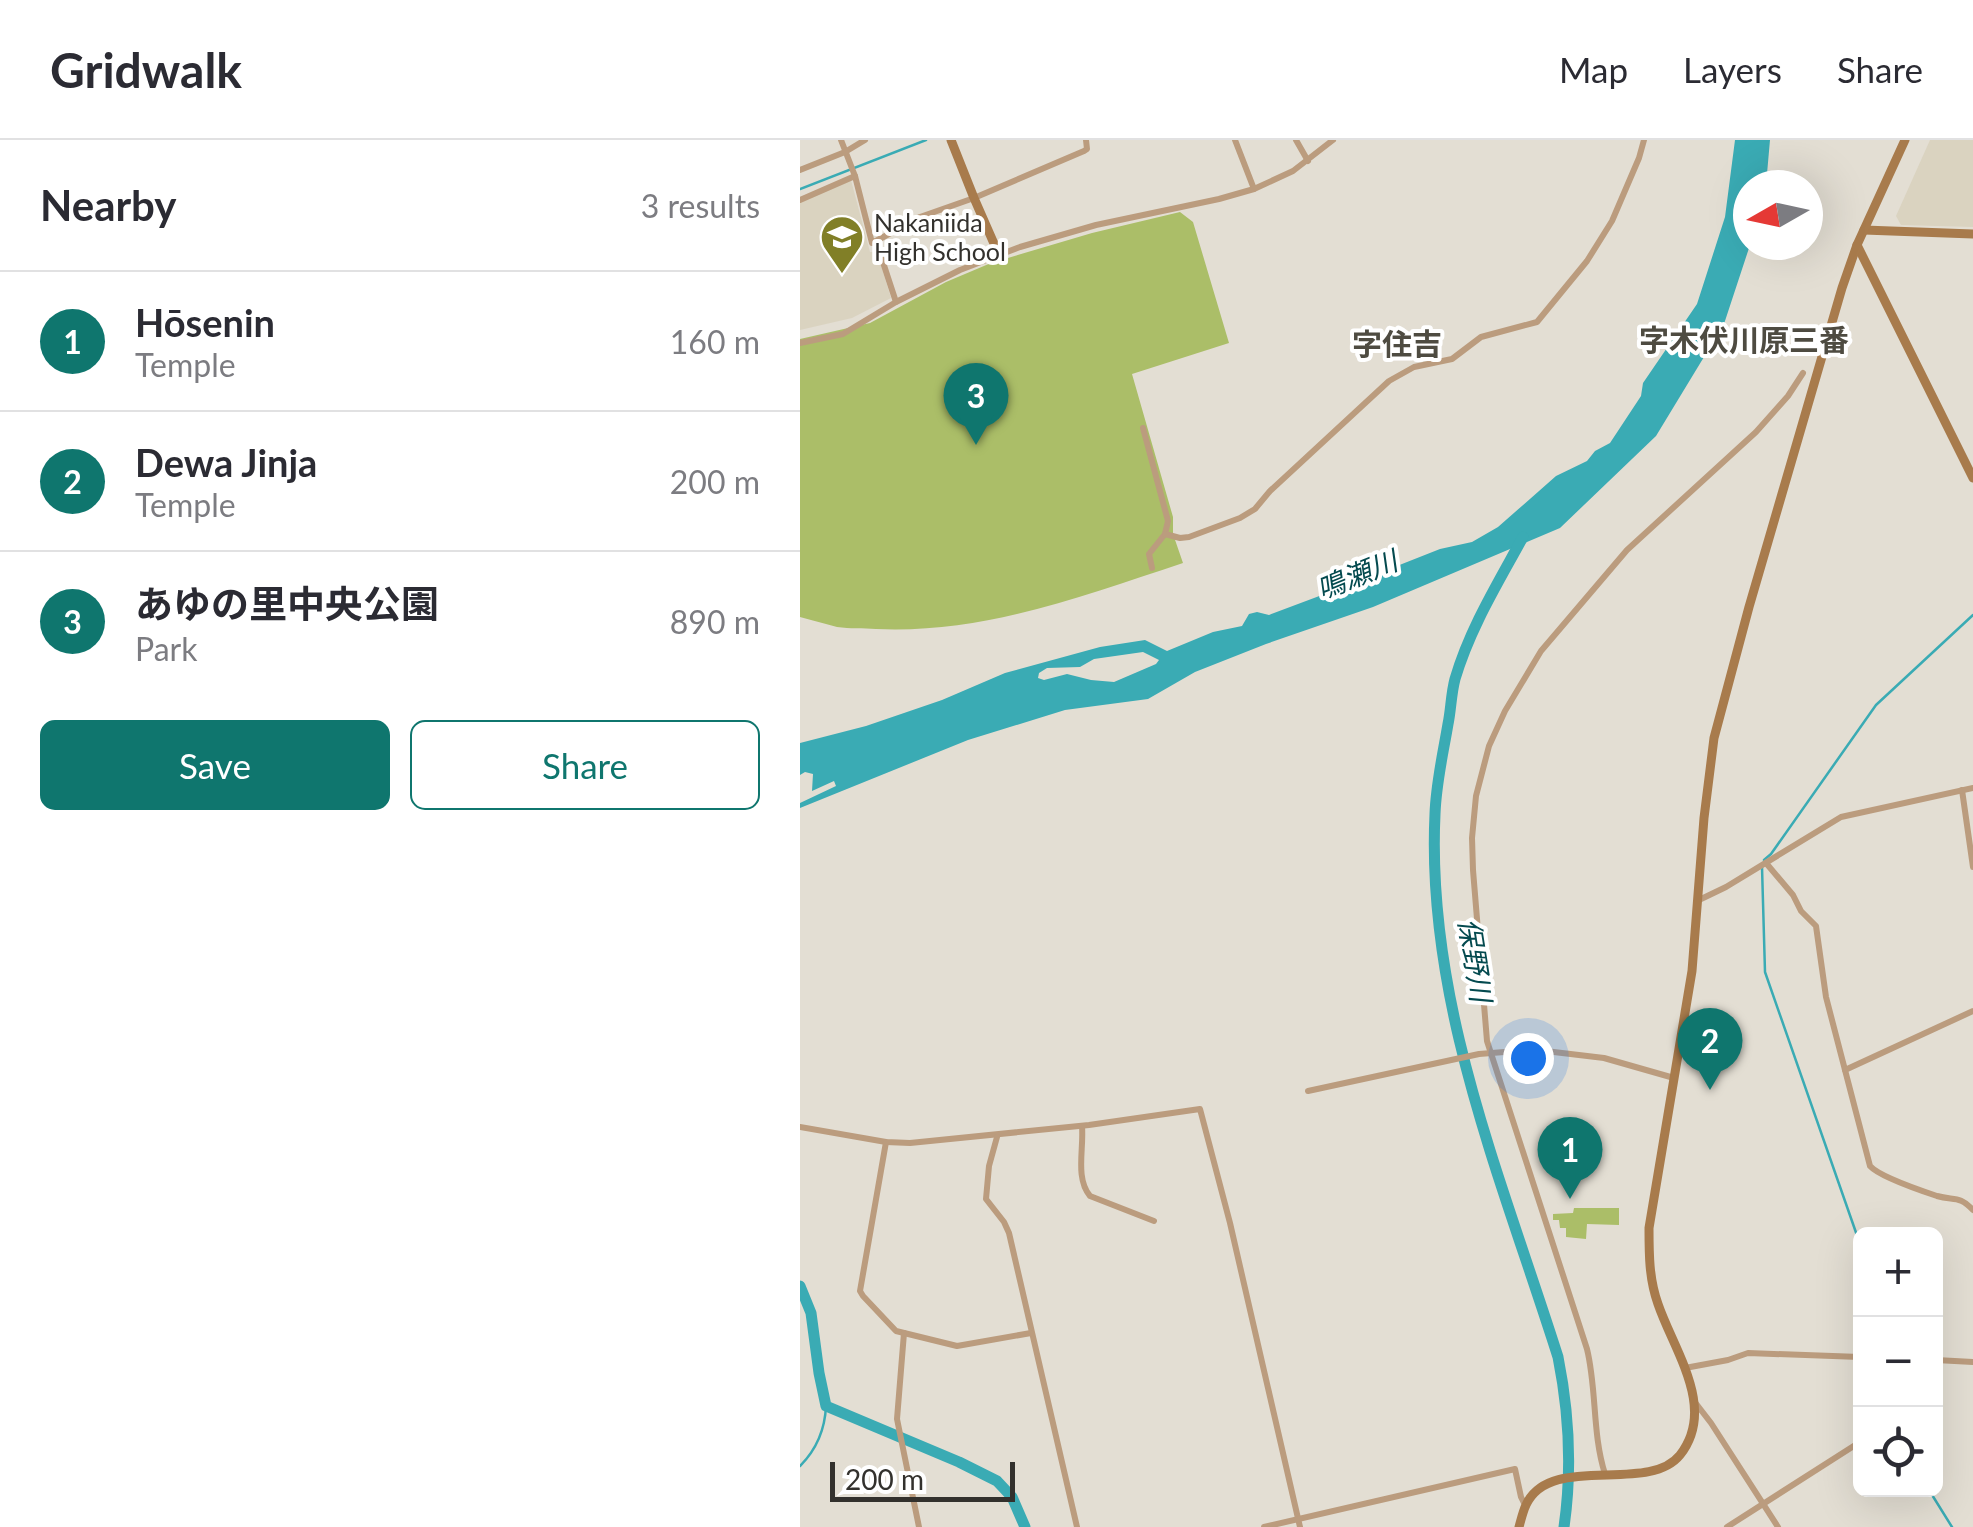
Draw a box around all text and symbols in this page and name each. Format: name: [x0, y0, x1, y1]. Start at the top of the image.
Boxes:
text: Gridwalk: [50, 41, 242, 98]
text: Map: [1559, 48, 1628, 90]
text: Layers: [1683, 48, 1782, 90]
text: Share: [1837, 48, 1923, 90]
north arrow: [1733, 170, 1823, 260]
text: Nearby: [40, 180, 177, 230]
text: 3 results: [641, 186, 760, 225]
place label: Nakaniida High School: [874, 207, 1006, 266]
school or university icon: Nakaniida High School: [819, 214, 865, 275]
text: Hōsenin: [135, 299, 275, 345]
district label: 字木伏川原三番: [1639, 321, 1849, 357]
text: 1: [63, 322, 82, 361]
text: 160 m: [670, 322, 760, 361]
district label: 字住吉: [1352, 325, 1442, 361]
text: Temple: [135, 345, 236, 384]
pin: 3: [944, 362, 1008, 445]
text: Dewa Jinja: [135, 439, 317, 485]
text: 2: [63, 462, 82, 501]
text: 200 m: [670, 462, 760, 501]
text: Temple: [135, 485, 236, 524]
water label: 鳴瀬川: [1311, 541, 1405, 606]
text: あゆの里中央公園: [135, 580, 439, 626]
text: 3: [63, 602, 82, 641]
text: 890 m: [670, 602, 760, 641]
text: Park: [135, 629, 198, 668]
button: Save: [40, 720, 390, 810]
button: Share: [410, 720, 760, 810]
water label: 保野川: [1453, 916, 1500, 1007]
pin: 2: [1678, 1008, 1742, 1090]
your location: [1503, 1033, 1554, 1084]
pin: 1: [1538, 1116, 1602, 1199]
map controls: [1853, 1227, 1943, 1497]
button: +: [1853, 1227, 1943, 1317]
button: −: [1853, 1317, 1943, 1407]
button: locate: [1853, 1407, 1943, 1497]
scale bar: [830, 1457, 1015, 1502]
text: 200 m: [845, 1462, 924, 1496]

